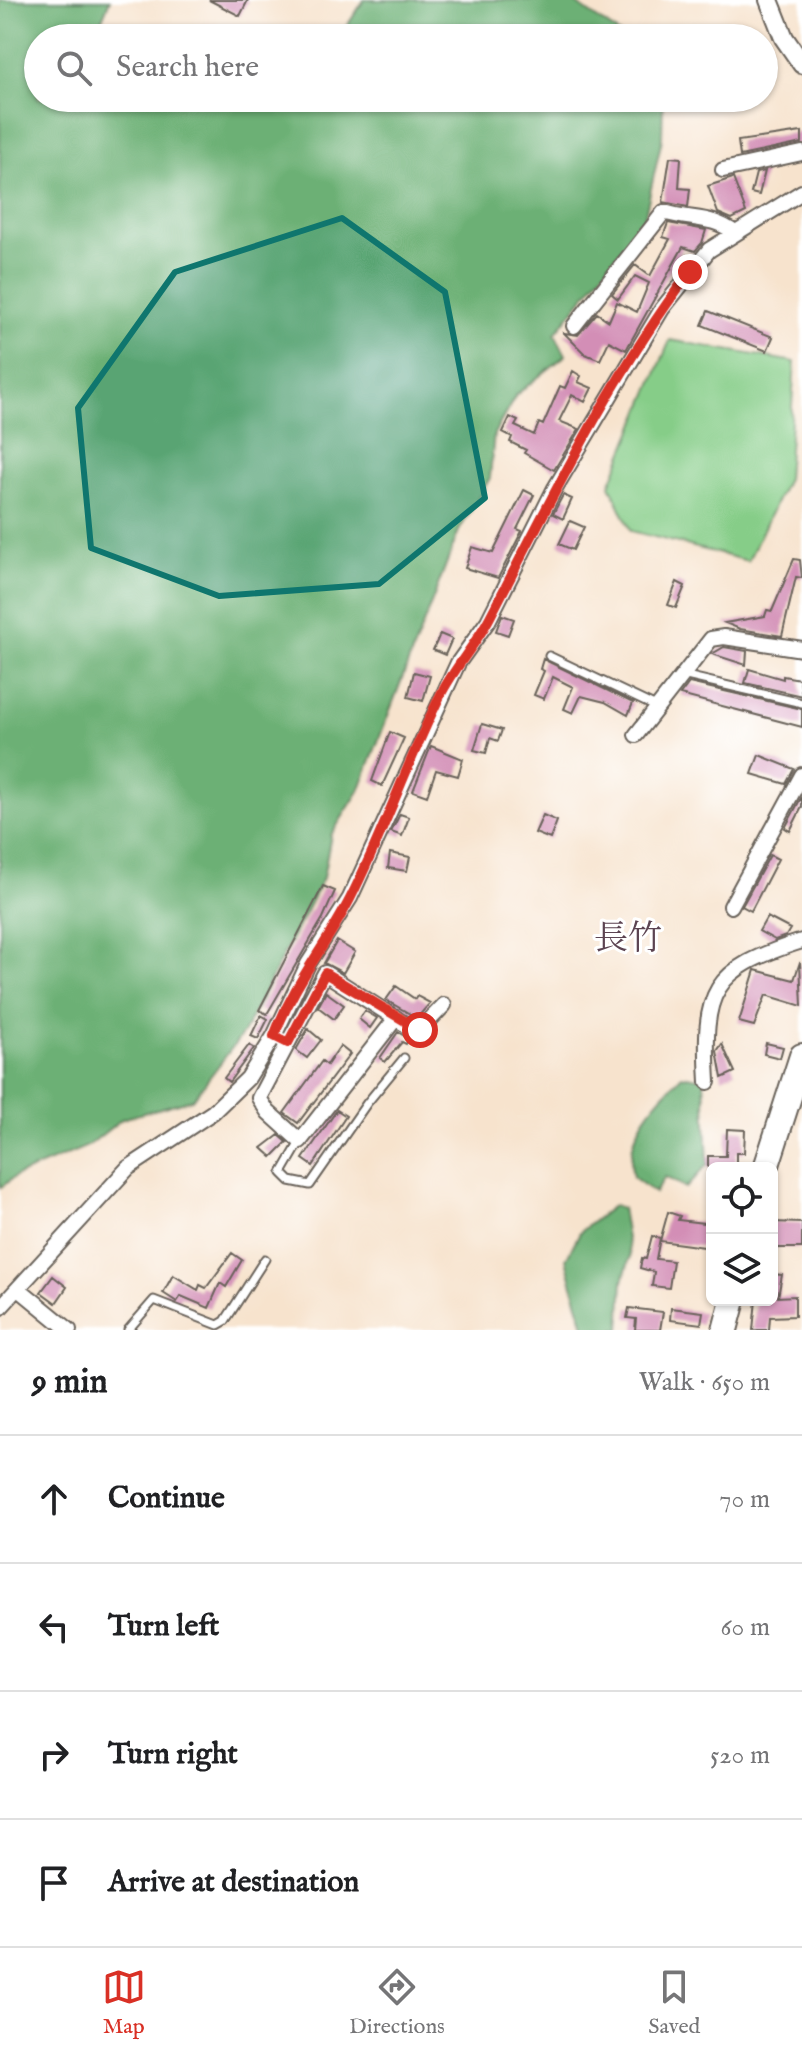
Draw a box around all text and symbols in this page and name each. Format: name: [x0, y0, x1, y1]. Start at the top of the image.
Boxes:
search box: [24, 24, 778, 112]
icon: search: [52, 46, 96, 90]
text: Search here: [116, 49, 259, 87]
route end: [672, 254, 708, 290]
district label: 長竹: [594, 918, 662, 961]
route start: [402, 1012, 438, 1048]
map controls: [706, 1162, 778, 1306]
button: locate: [706, 1162, 778, 1234]
button: layers: [706, 1234, 778, 1306]
text: 9 min: [32, 1361, 108, 1404]
text: Walk · 650 m: [639, 1366, 770, 1399]
icon: ahead: [32, 1477, 76, 1521]
text: Continue: [108, 1480, 225, 1518]
text: 70 m: [719, 1483, 770, 1516]
icon: left: [32, 1605, 76, 1649]
text: Turn left: [108, 1608, 219, 1646]
text: 60 m: [721, 1611, 770, 1644]
icon: right: [32, 1733, 76, 1777]
text: Turn right: [108, 1736, 238, 1774]
text: 520 m: [710, 1739, 770, 1772]
icon: arrive: [32, 1861, 76, 1905]
text: Arrive at destination: [108, 1864, 359, 1902]
tab: Map: [102, 1965, 146, 2041]
tab: Directions: [349, 1965, 445, 2041]
tab: Saved: [648, 1965, 700, 2041]

